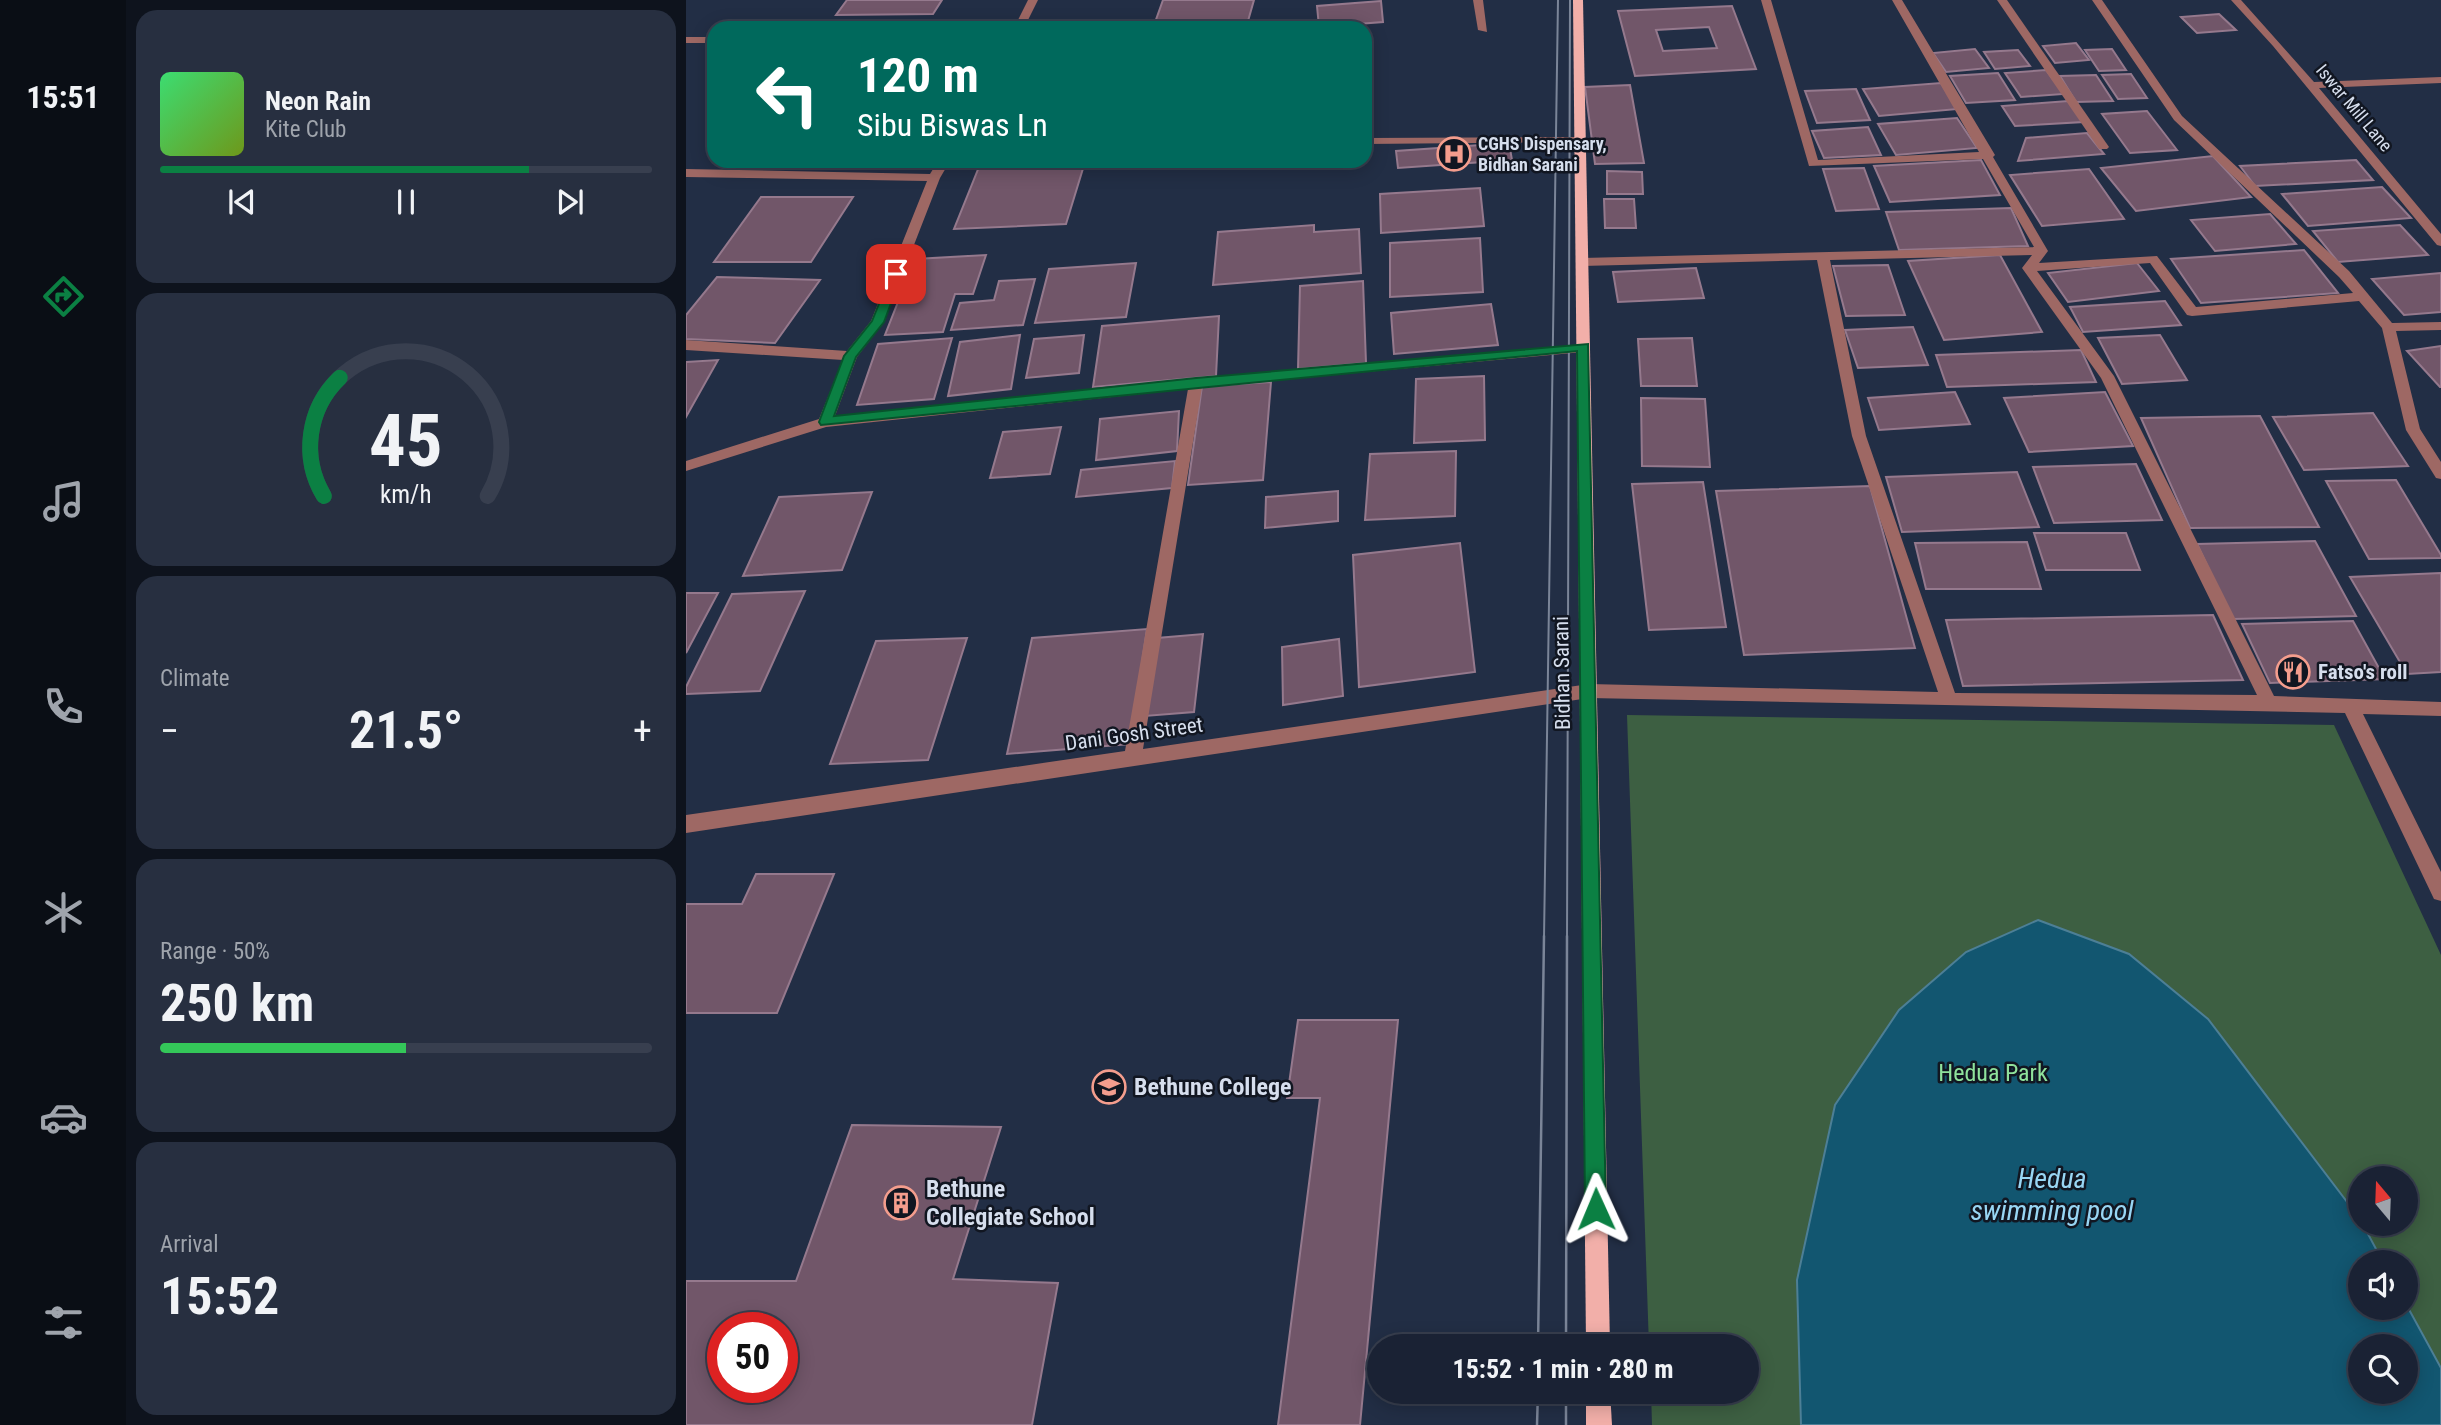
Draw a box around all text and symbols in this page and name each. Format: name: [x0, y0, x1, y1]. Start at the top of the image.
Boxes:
text: 120 m: [857, 47, 979, 104]
icon: left: [742, 49, 833, 140]
street label: Iswar Mill Lane: [2312, 60, 2397, 155]
text: 15:51: [26, 78, 100, 116]
text: Neon Rain: [265, 86, 371, 116]
text: Sibu Biswas Ln: [857, 106, 1048, 144]
text: Kite Club: [265, 116, 346, 143]
place label: CGHS Dispensary, Bidhan Sarani: [1478, 133, 1607, 175]
hospital icon: CGHS Dispensary, Bidhan Sarani: [1435, 135, 1473, 173]
icon: previous: [223, 183, 261, 221]
icon: pause: [387, 183, 425, 221]
icon: next: [551, 183, 589, 221]
pin: [866, 244, 926, 304]
icon: arrive: [877, 255, 915, 293]
icon: directions: [39, 272, 88, 321]
text: 45: [369, 398, 443, 484]
icon: music: [39, 477, 88, 526]
text: km/h: [380, 479, 432, 508]
street label: Bidhan Sarani: [1549, 616, 1575, 730]
restaurant icon: Fatso's roll: [2274, 653, 2312, 691]
place label: Fatso's roll: [2318, 660, 2408, 684]
text: Climate: [160, 665, 230, 692]
icon: phone: [39, 682, 88, 731]
text: 21.5°: [349, 700, 463, 761]
text: −: [160, 709, 179, 753]
text: +: [633, 709, 652, 753]
street label: Dani Gosh Street: [1064, 712, 1204, 756]
icon: climate: [39, 888, 88, 937]
text: Range · 50%: [160, 938, 270, 965]
text: 250 km: [160, 973, 314, 1034]
park label: Hedua Park: [1938, 1059, 2048, 1087]
school or university icon: Bethune College: [1090, 1068, 1128, 1106]
place label: Bethune College: [1134, 1073, 1292, 1101]
icon: car: [39, 1093, 88, 1142]
water label: Hedua swimming pool: [1970, 1162, 2134, 1227]
north arrow: [2348, 1166, 2418, 1236]
map controls: [2348, 1166, 2418, 1404]
position arrow: [1559, 1172, 1633, 1246]
place label: Bethune Collegiate School: [926, 1175, 1095, 1231]
building icon: Bethune Collegiate School: [882, 1184, 920, 1222]
text: Arrival: [160, 1231, 219, 1258]
button: sound: [2348, 1250, 2418, 1320]
text: 15:52: [160, 1266, 279, 1327]
icon: filters: [39, 1298, 88, 1347]
speed limit sign: 50: [707, 1312, 798, 1403]
button: search: [2348, 1334, 2418, 1404]
text: 15:52 · 1 min · 280 m: [1453, 1354, 1673, 1384]

